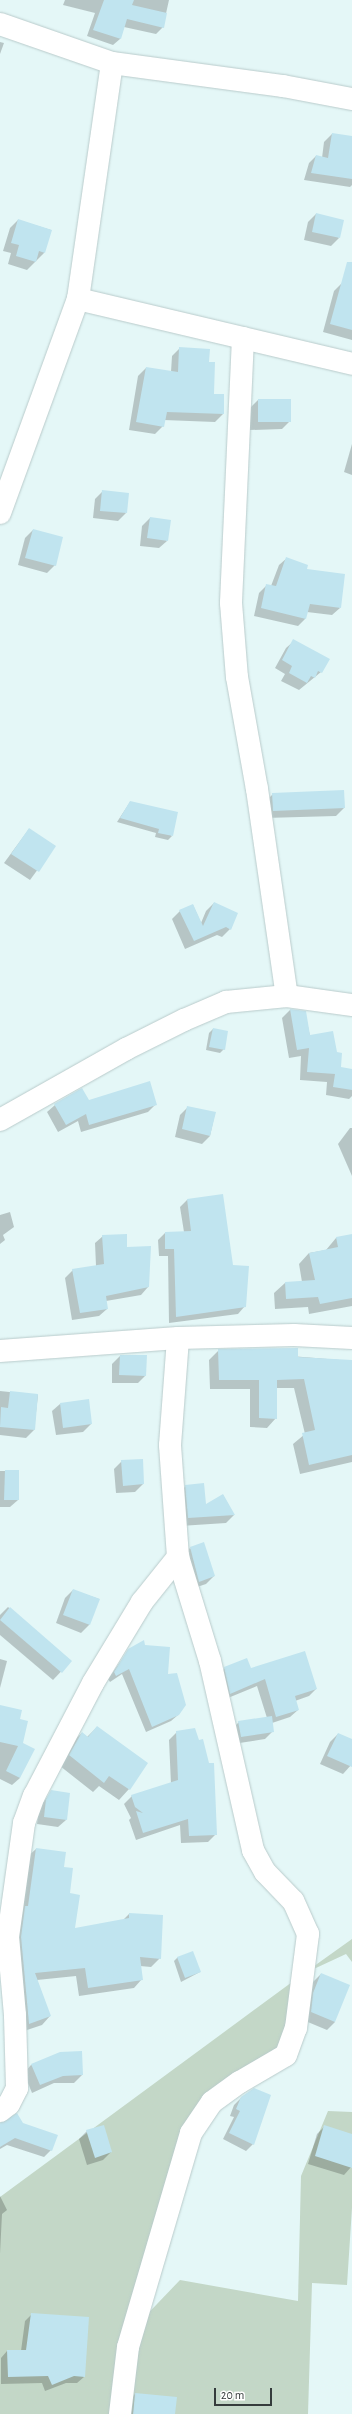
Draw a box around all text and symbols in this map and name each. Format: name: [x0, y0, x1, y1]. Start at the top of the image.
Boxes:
scale bar: [216, 2380, 274, 2406]
text: 20 m: [221, 2389, 244, 2401]

